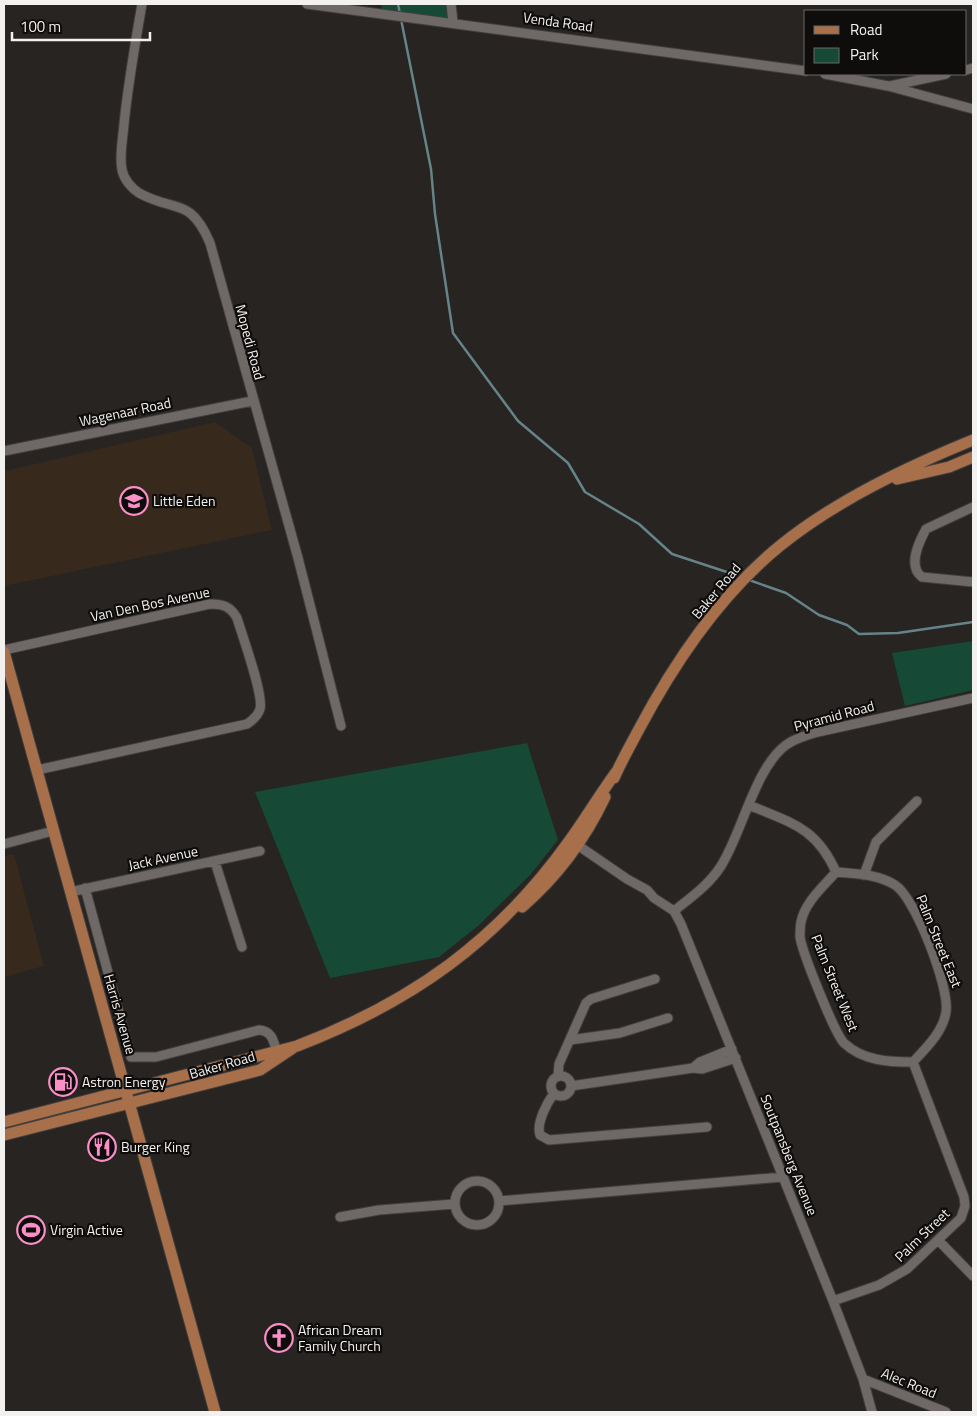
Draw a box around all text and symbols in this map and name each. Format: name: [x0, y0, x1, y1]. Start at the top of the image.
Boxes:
street label: Venda Road: [522, 6, 594, 37]
scale bar: [12, 10, 150, 42]
legend: [804, 10, 967, 75]
text: 100 m: [20, 15, 61, 38]
text: Road: [850, 18, 882, 41]
text: Park: [850, 43, 879, 66]
street label: Mopedi Road: [230, 302, 271, 382]
street label: Wagenaar Road: [77, 392, 173, 431]
school or university icon: Little Eden: [119, 486, 149, 516]
place label: Little Eden: [153, 490, 216, 511]
street label: Baker Road: [686, 558, 745, 623]
street label: Van Den Bos Avenue: [88, 581, 211, 626]
street label: Pyramid Road: [791, 695, 876, 736]
street label: Jack Avenue: [126, 840, 200, 875]
street label: Palm Street East: [911, 891, 968, 991]
street label: Palm Street West: [806, 931, 865, 1035]
street label: Harris Avenue: [99, 971, 142, 1056]
street label: Baker Road: [187, 1045, 257, 1084]
fuel station icon: Astron Energy: [48, 1067, 78, 1097]
place label: Astron Energy: [82, 1071, 166, 1092]
street label: Soutpansberg Avenue: [756, 1091, 823, 1219]
restaurant icon: Burger King: [87, 1132, 117, 1162]
place label: Burger King: [121, 1136, 190, 1157]
street label: Palm Street: [889, 1203, 954, 1266]
sports icon: Virgin Active: [16, 1215, 46, 1245]
place label: Virgin Active: [50, 1219, 123, 1240]
place label: African Dream Family Church: [298, 1319, 382, 1356]
church icon: African Dream Family Church: [264, 1323, 294, 1353]
street label: Alec Road: [878, 1362, 940, 1403]

